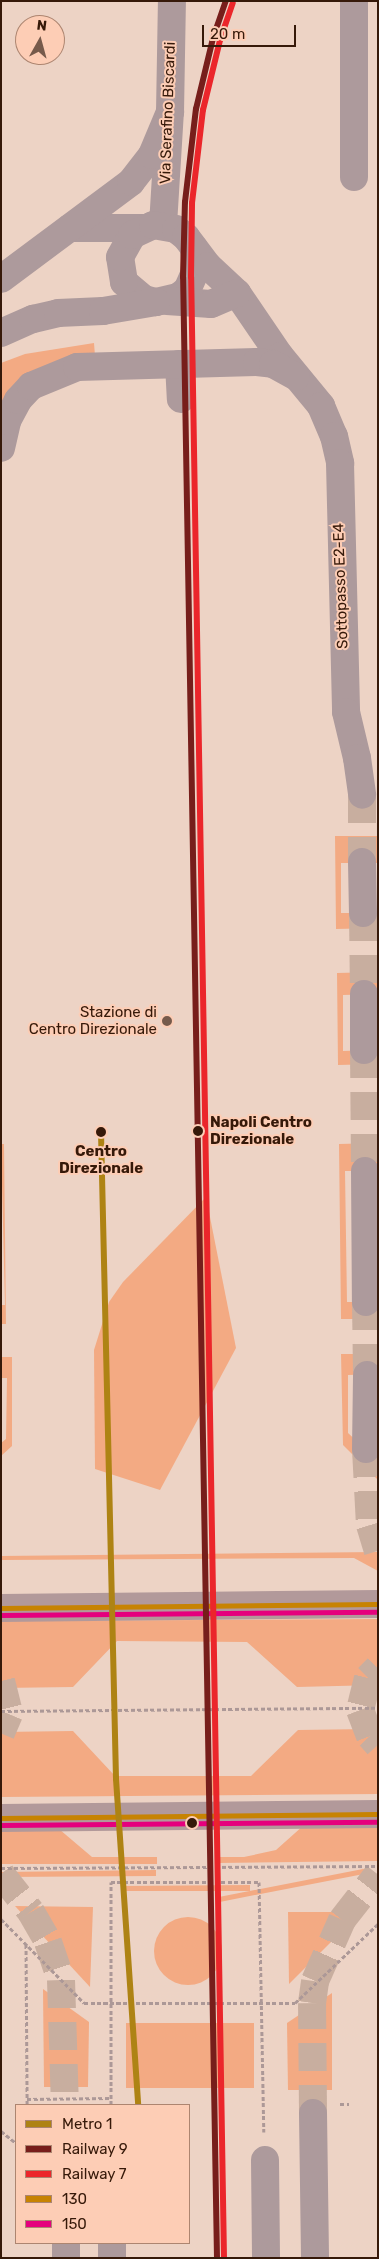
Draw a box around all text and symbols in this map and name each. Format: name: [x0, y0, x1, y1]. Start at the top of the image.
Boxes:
north arrow: [15, 15, 65, 65]
scale bar: [204, 15, 298, 47]
text: N: [36, 17, 48, 35]
text: 20 m: [210, 25, 245, 43]
street label: Via Serafino Biscardi: [157, 42, 179, 184]
street label: Sottopasso E2-E4: [330, 523, 352, 649]
place label: Stazione di Centro Direzionale: [29, 1003, 157, 1038]
marker: Stazione di Centro Direzionale: [161, 1015, 173, 1027]
place label: Napoli Centro Direzionale: [210, 1113, 312, 1148]
marker: Napoli Centro Direzionale: [190, 1123, 206, 1139]
marker: Centro Direzionale: [93, 1124, 109, 1140]
place label: Centro Direzionale: [59, 1142, 143, 1177]
unlabelled marker: [187, 1818, 197, 1828]
legend: [15, 2104, 190, 2244]
text: Metro 1: [62, 2115, 112, 2133]
text: Railway 9: [62, 2140, 128, 2158]
text: Railway 7: [62, 2165, 127, 2183]
text: 130: [62, 2190, 87, 2208]
text: 150: [62, 2215, 87, 2233]

